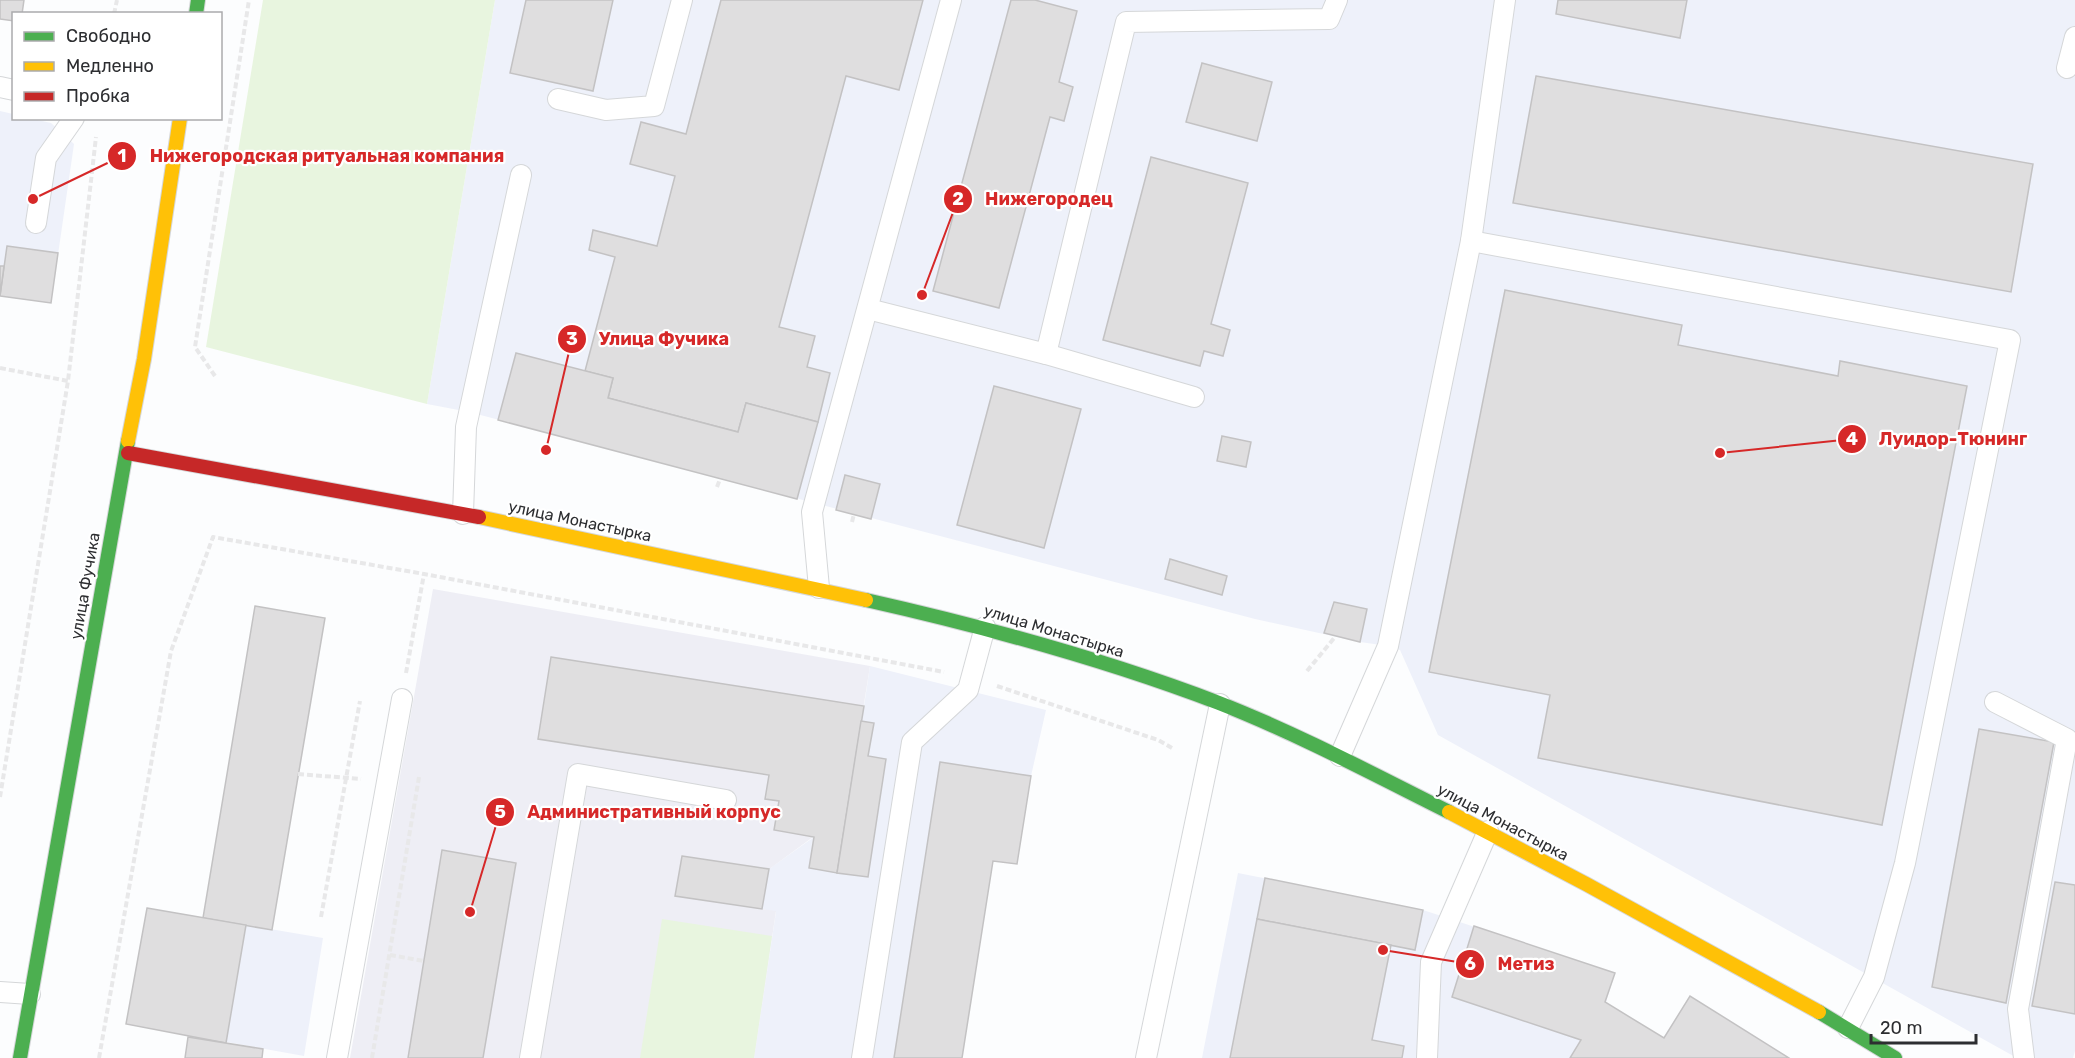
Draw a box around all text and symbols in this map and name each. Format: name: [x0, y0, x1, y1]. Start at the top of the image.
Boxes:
legend: [12, 12, 222, 120]
text: Свободно: [66, 25, 151, 47]
text: Медленно: [66, 55, 154, 77]
text: Пробка: [66, 85, 130, 107]
callout: Нижегородская ритуальная компания: [107, 138, 516, 174]
text: 1: [118, 145, 126, 167]
text: Нижегородская ритуальная компания: [150, 145, 504, 167]
callout: Нижегородец: [943, 181, 1125, 217]
text: 2: [952, 188, 964, 210]
text: Нижегородец: [985, 188, 1113, 210]
callout: Улица Фучика: [557, 321, 741, 357]
text: 3: [566, 328, 578, 350]
text: Улица Фучика: [599, 328, 729, 350]
callout: Луидор-Тюнинг: [1837, 421, 2039, 457]
text: 4: [1846, 428, 1858, 450]
text: Луидор-Тюнинг: [1879, 428, 2027, 450]
street label: улица Монастырка: [507, 497, 653, 545]
street label: улица Фучика: [66, 531, 104, 641]
street label: улица Монастырка: [982, 601, 1126, 661]
street label: улица Монастырка: [1434, 779, 1572, 865]
callout: Административный корпус: [485, 794, 793, 830]
text: 5: [494, 801, 506, 823]
text: Административный корпус: [527, 801, 781, 823]
callout: Метиз: [1455, 946, 1566, 982]
text: 6: [1464, 953, 1476, 975]
text: Метиз: [1498, 953, 1555, 975]
scale bar: [1871, 1007, 1976, 1045]
text: 20 m: [1880, 1017, 1922, 1039]

